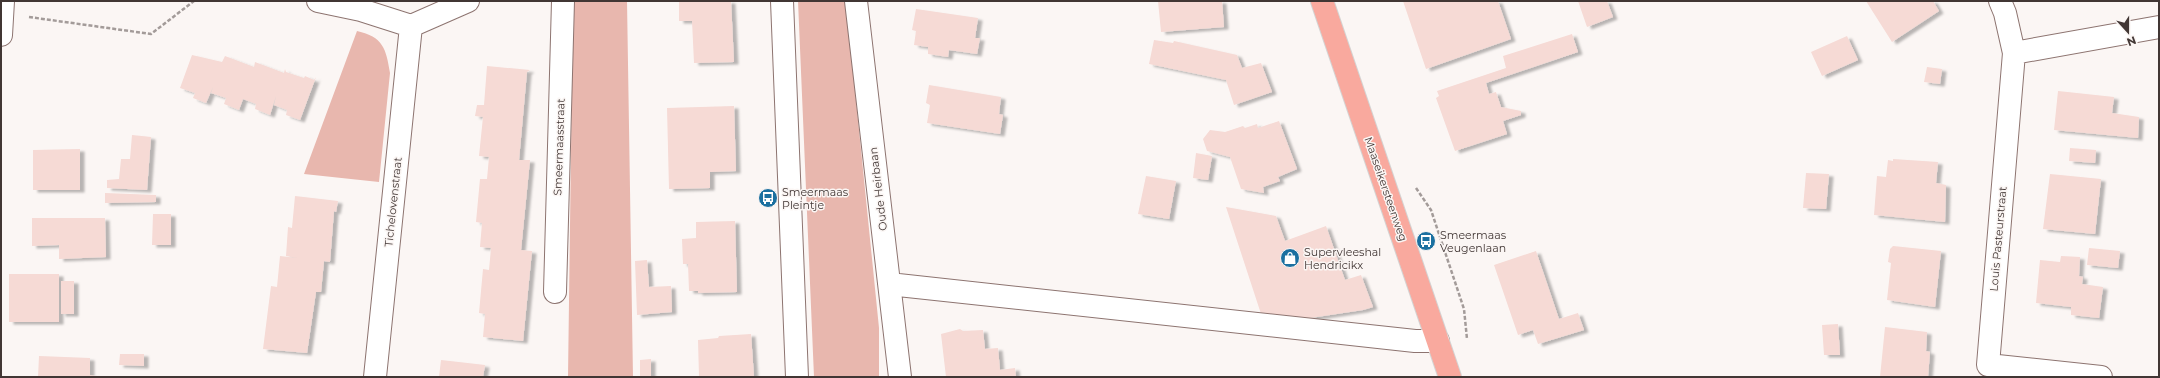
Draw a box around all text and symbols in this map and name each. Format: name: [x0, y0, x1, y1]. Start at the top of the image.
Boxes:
north arrow: [2108, 12, 2148, 52]
text: N: [2125, 33, 2138, 49]
street label: Smeermaasstraat: [550, 98, 568, 196]
street label: Maaseikersteenweg: [1362, 135, 1410, 243]
street label: Oude Heirbaan: [866, 146, 890, 232]
street label: Tichelovenstraat: [381, 156, 405, 248]
place label: Smeermaas Pleintje: [782, 185, 849, 212]
street label: Louis Pasteurstraat: [1986, 185, 2010, 292]
bus stop icon: Smeermaas Pleintje: [757, 187, 779, 209]
place label: Smeermaas Veugenlaan: [1440, 228, 1507, 255]
bus stop icon: Smeermaas Veugenlaan: [1415, 230, 1437, 252]
place label: Supervleeshal Hendricikx: [1304, 245, 1381, 272]
shop icon: Supervleeshal Hendricikx: [1279, 247, 1301, 269]

